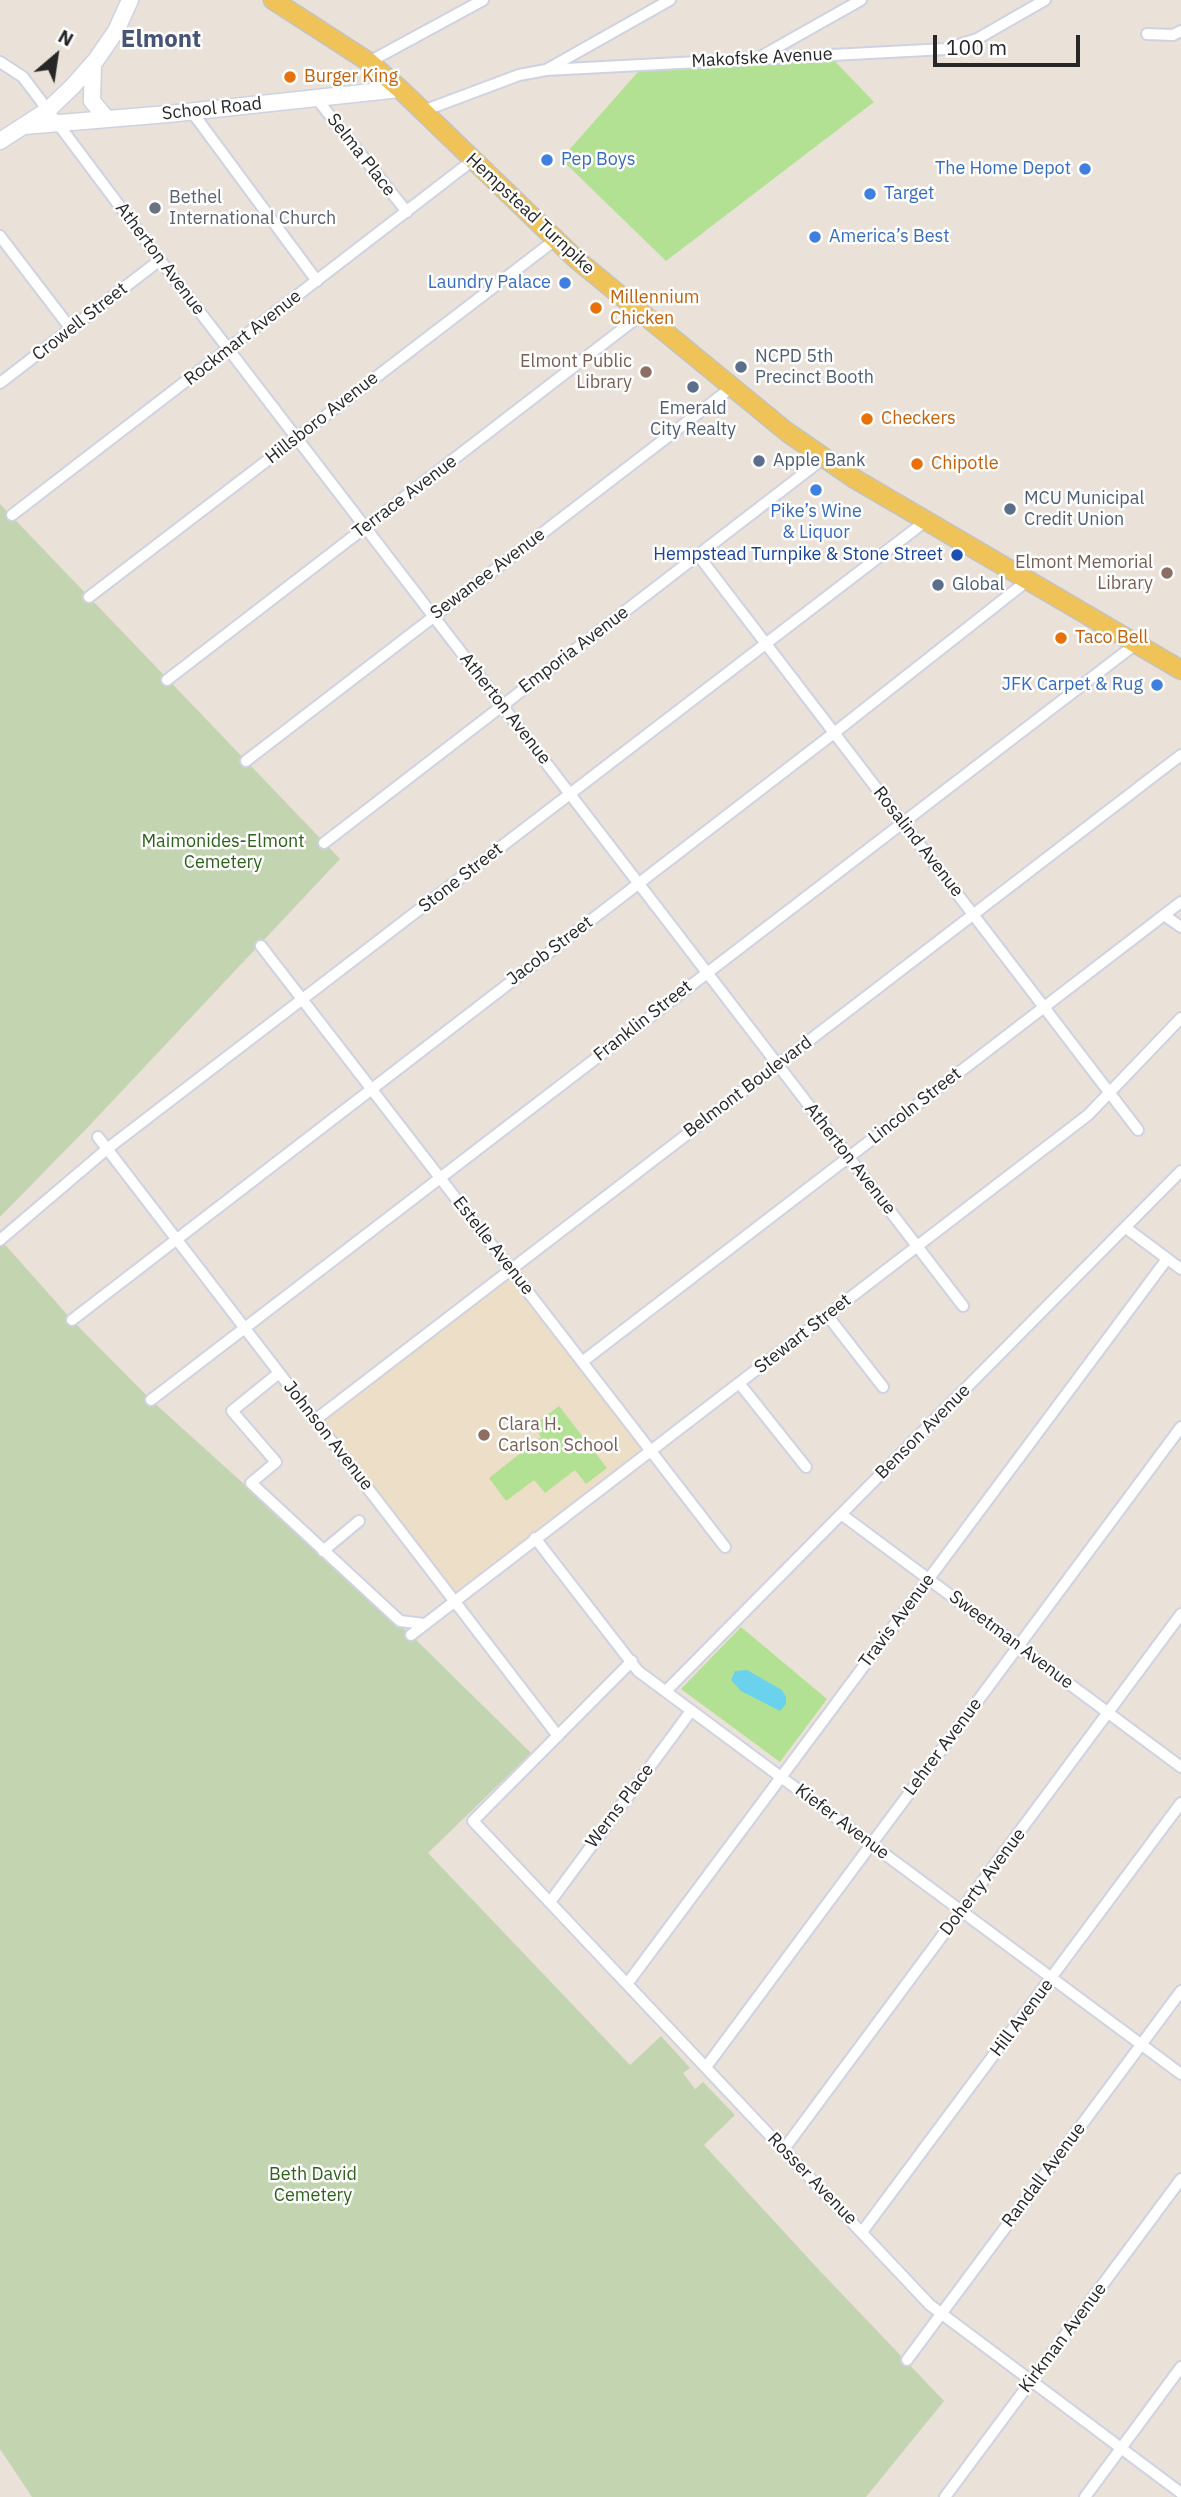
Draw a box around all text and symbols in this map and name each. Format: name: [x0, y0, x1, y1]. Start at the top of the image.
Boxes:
north arrow: [21, 21, 91, 91]
scale bar: [936, 21, 1083, 65]
text: N: [54, 24, 78, 51]
district label: Elmont: [121, 26, 201, 54]
text: 100 m: [946, 33, 1007, 61]
street label: Makofske Avenue: [691, 44, 833, 72]
place label: Burger King: [304, 66, 398, 88]
marker: Burger King: [282, 69, 298, 85]
street label: School Road: [161, 93, 263, 125]
street label: Selma Place: [322, 109, 400, 201]
street label: Hempstead Turnpike: [461, 149, 599, 279]
place label: Pep Boys: [561, 149, 636, 171]
marker: Pep Boys: [539, 152, 555, 168]
place label: The Home Depot: [935, 158, 1071, 180]
marker: The Home Depot: [1077, 161, 1093, 177]
place label: Target: [884, 183, 934, 205]
marker: Target: [862, 186, 878, 202]
place label: Bethel International Church: [169, 187, 336, 230]
street label: Atherton Avenue: [111, 198, 209, 320]
marker: Bethel International Church: [147, 200, 163, 216]
place label: America’s Best: [829, 226, 950, 248]
marker: America’s Best: [807, 229, 823, 245]
place label: Laundry Palace: [428, 272, 551, 294]
marker: Laundry Palace: [557, 275, 573, 291]
street label: Crowell Street: [28, 278, 132, 366]
street label: Rockmart Avenue: [180, 286, 306, 390]
place label: Millennium Chicken: [610, 287, 700, 330]
marker: Millennium Chicken: [588, 300, 604, 316]
place label: NCPD 5th Precinct Booth: [755, 346, 874, 388]
place label: Elmont Public Library: [520, 351, 632, 394]
marker: NCPD 5th Precinct Booth: [733, 359, 749, 375]
marker: Elmont Public Library: [638, 364, 654, 380]
street label: Hillsboro Avenue: [261, 367, 383, 469]
marker: Emerald City Realty: [685, 379, 701, 395]
place label: Emerald City Realty: [650, 398, 736, 440]
place label: Checkers: [881, 408, 956, 430]
marker: Checkers: [859, 411, 875, 427]
place label: Apple Bank: [773, 450, 866, 472]
street label: Terrace Avenue: [349, 451, 461, 543]
marker: Apple Bank: [751, 453, 767, 469]
place label: Chipotle: [931, 453, 999, 475]
marker: Chipotle: [909, 456, 925, 472]
marker: Pike’s Wine & Liquor: [808, 482, 824, 498]
place label: MCU Municipal Credit Union: [1024, 488, 1144, 530]
place label: Pike’s Wine & Liquor: [770, 501, 862, 544]
marker: MCU Municipal Credit Union: [1002, 501, 1018, 517]
street label: Sewanee Avenue: [426, 524, 550, 624]
place label: Hempstead Turnpike & Stone Street: [653, 544, 943, 566]
marker: Hempstead Turnpike & Stone Street: [949, 547, 965, 563]
place label: Elmont Memorial Library: [1015, 552, 1153, 594]
marker: Elmont Memorial Library: [1159, 565, 1175, 581]
place label: Global: [952, 574, 1004, 596]
marker: Global: [930, 577, 946, 593]
street label: Emporia Avenue: [515, 602, 633, 698]
place label: Taco Bell: [1075, 627, 1148, 649]
marker: Taco Bell: [1053, 630, 1069, 646]
street label: Atherton Avenue: [455, 649, 555, 769]
place label: JFK Carpet & Rug: [1002, 674, 1143, 696]
marker: JFK Carpet & Rug: [1149, 677, 1165, 693]
street label: Rosalind Avenue: [868, 783, 968, 901]
park label: Maimonides-Elmont Cemetery: [141, 831, 305, 874]
street label: Stone Street: [415, 839, 507, 917]
street label: Jacob Street: [503, 912, 597, 990]
street label: Franklin Street: [590, 976, 696, 1066]
street label: Belmont Boulevard: [680, 1032, 816, 1142]
street label: Lincoln Street: [864, 1063, 966, 1149]
street label: Atherton Avenue: [800, 1099, 900, 1219]
street label: Estelle Avenue: [448, 1192, 538, 1300]
street label: Stewart Street: [750, 1290, 856, 1378]
street label: Johnson Avenue: [279, 1377, 377, 1495]
street label: Benson Avenue: [871, 1380, 975, 1484]
place label: Clara H. Carlson School: [498, 1414, 618, 1456]
marker: Clara H. Carlson School: [476, 1427, 492, 1443]
street label: Travis Avenue: [855, 1570, 939, 1672]
street label: Sweetman Avenue: [945, 1586, 1077, 1694]
street label: Lehrer Avenue: [899, 1694, 987, 1800]
street label: Werns Place: [581, 1760, 659, 1852]
street label: Kiefer Avenue: [791, 1780, 893, 1864]
street label: Doherty Avenue: [936, 1824, 1030, 1940]
street label: Hill Avenue: [986, 1975, 1058, 2061]
street label: Randall Avenue: [998, 2118, 1090, 2232]
street label: Rosser Avenue: [763, 2128, 861, 2230]
park label: Beth David Cemetery: [269, 2164, 357, 2206]
street label: Kirkman Avenue: [1015, 2279, 1111, 2397]

